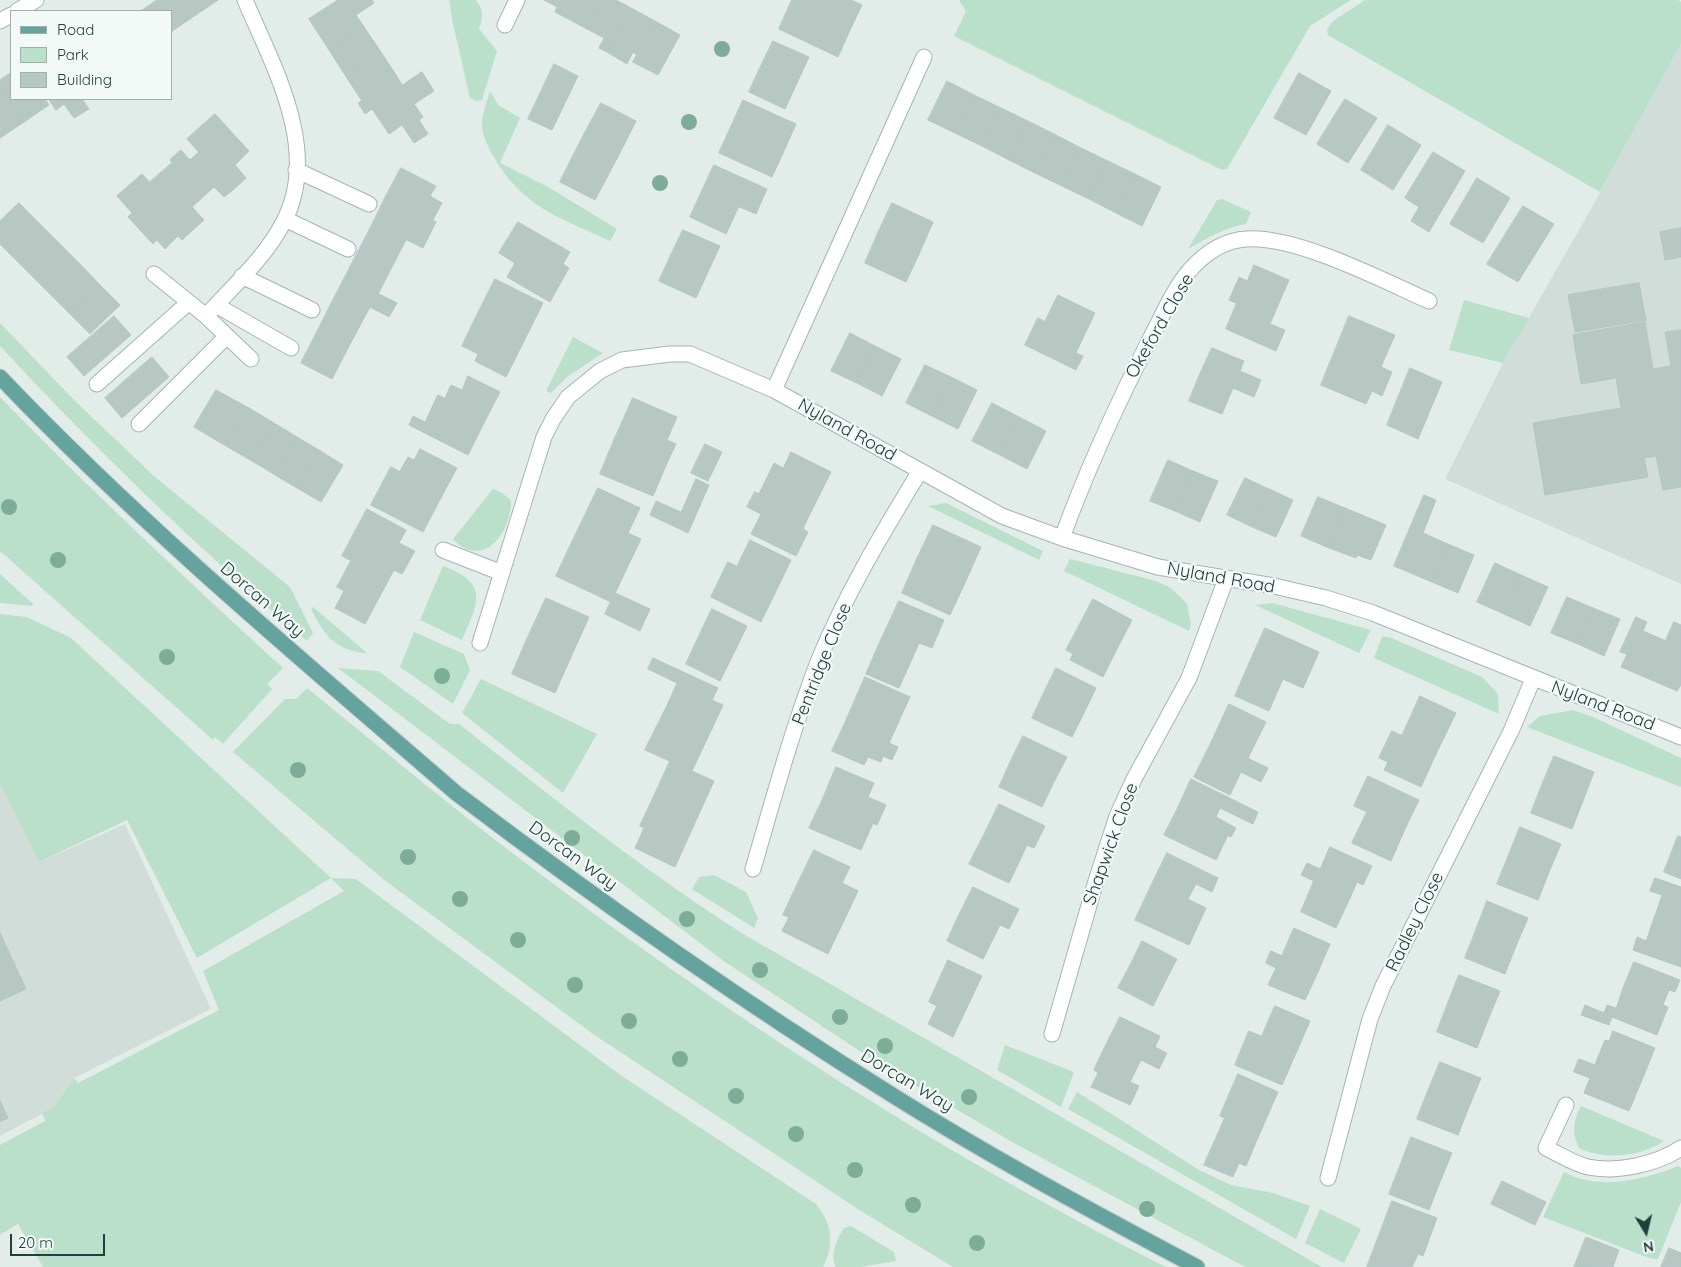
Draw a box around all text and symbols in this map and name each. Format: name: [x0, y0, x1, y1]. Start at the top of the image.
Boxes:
legend: [10, 10, 172, 100]
text: Road: [57, 20, 94, 39]
text: Park: [57, 45, 89, 64]
text: Building: [57, 70, 112, 89]
street label: Okeford Close: [1121, 270, 1199, 382]
street label: Nyland Road: [794, 394, 900, 466]
street label: Dorcan Way: [216, 558, 308, 642]
street label: Nyland Road: [1165, 558, 1277, 598]
street label: Pentridge Close: [788, 600, 856, 728]
street label: Nyland Road: [1548, 676, 1658, 736]
street label: Shapwick Close: [1079, 780, 1143, 908]
street label: Dorcan Way: [524, 817, 622, 895]
street label: Radley Close: [1382, 869, 1448, 975]
street label: Dorcan Way: [857, 1045, 957, 1117]
north arrow: [1621, 1207, 1671, 1257]
scale bar: [12, 1224, 108, 1256]
text: 20 m: [18, 1233, 53, 1252]
text: N: [1642, 1237, 1655, 1257]

